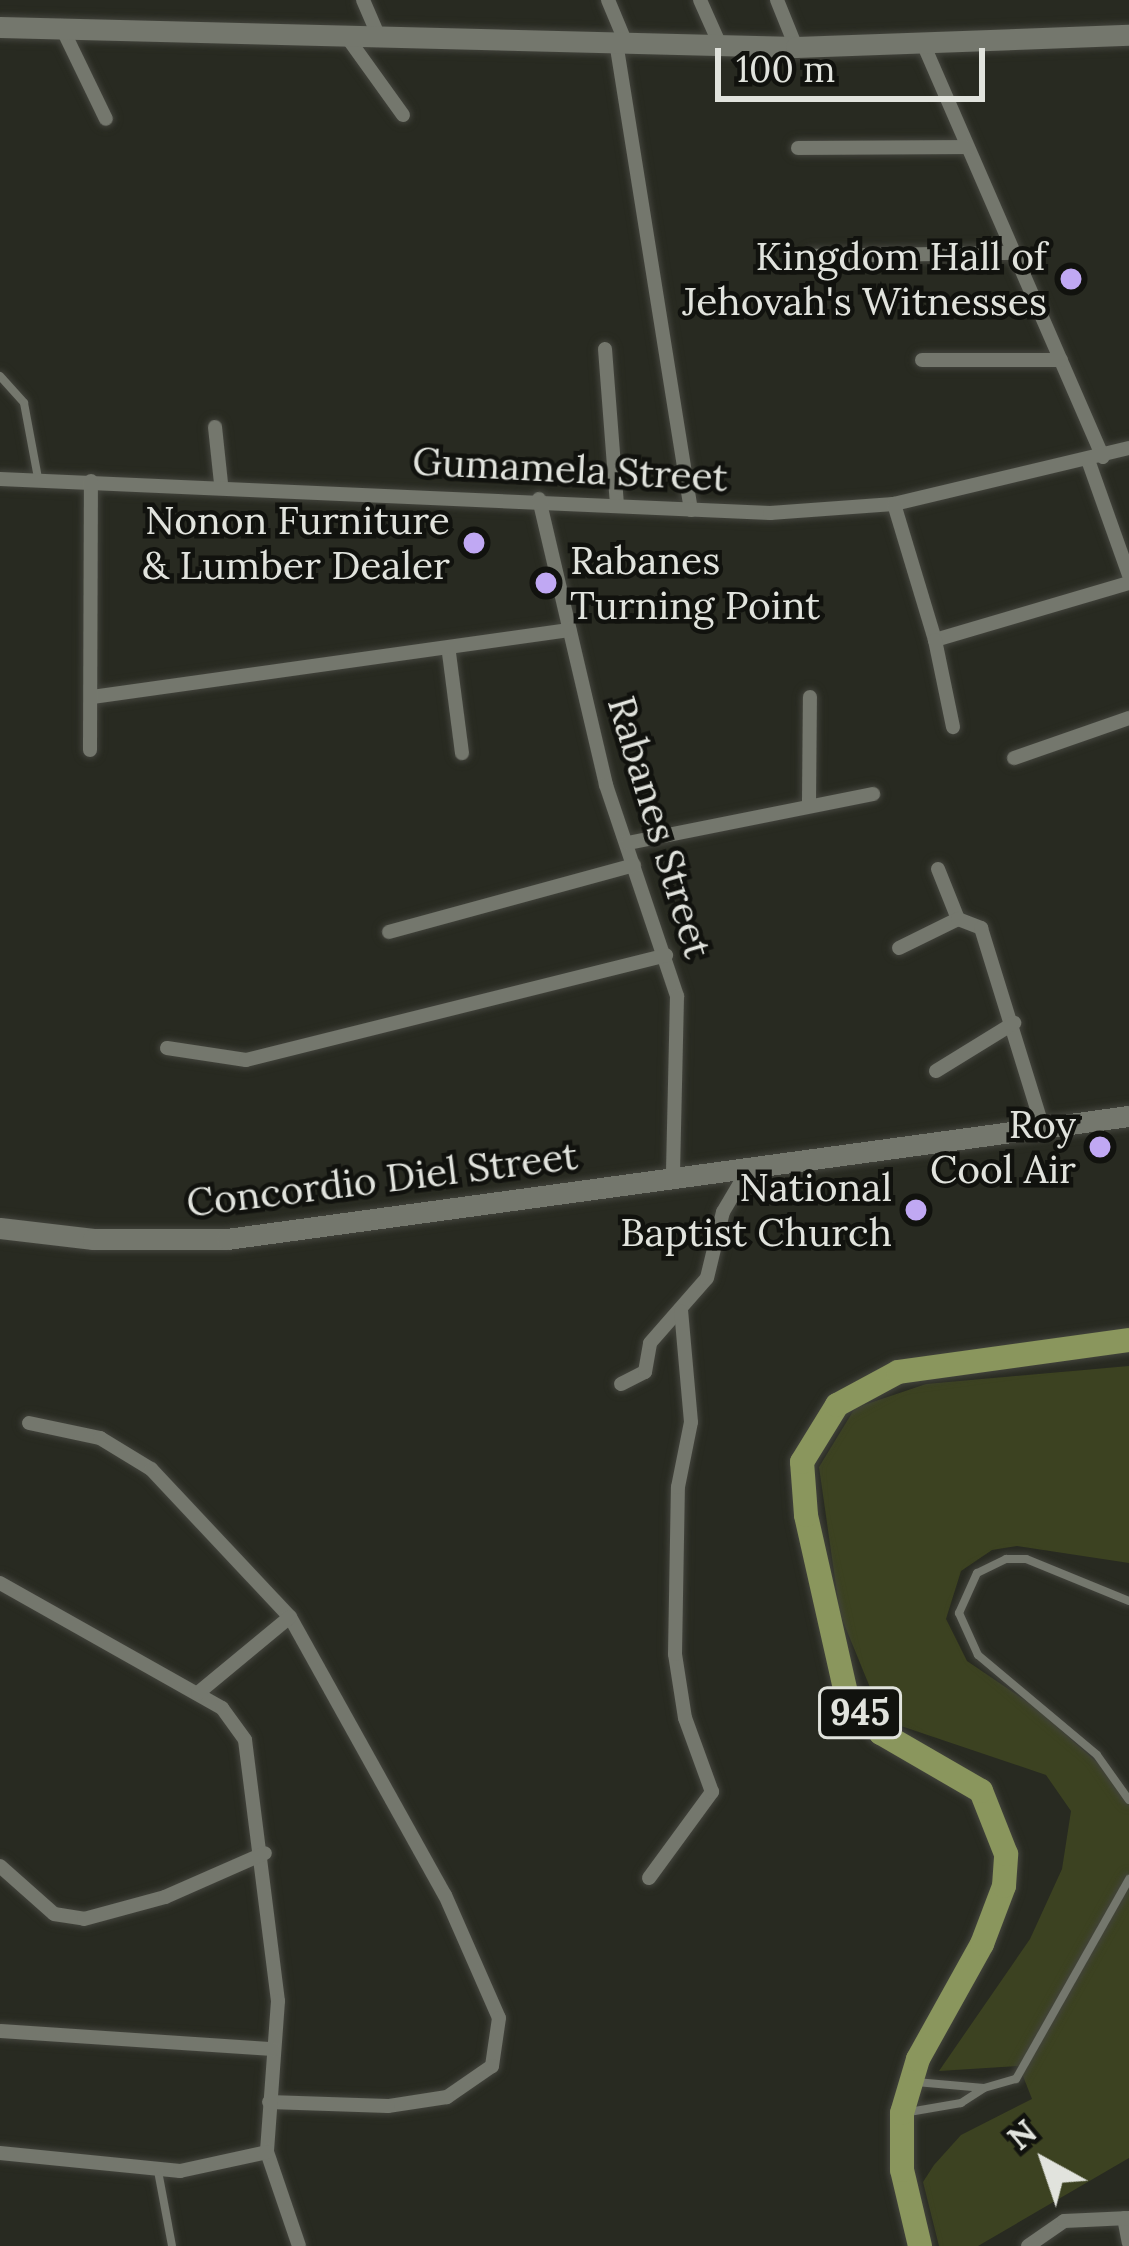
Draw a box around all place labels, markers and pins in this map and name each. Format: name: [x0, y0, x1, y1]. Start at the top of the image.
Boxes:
place label: Kingdom Hall of Jehovah's Witnesses: [682, 234, 1047, 325]
marker: Kingdom Hall of Jehovah's Witnesses: [1058, 266, 1084, 292]
place label: Nonon Furniture & Lumber Dealer: [142, 498, 450, 589]
marker: Nonon Furniture & Lumber Dealer: [461, 530, 487, 556]
place label: Rabanes Turning Point: [570, 538, 820, 629]
marker: Rabanes Turning Point: [533, 570, 559, 596]
place label: Roy Cool Air: [930, 1102, 1076, 1193]
marker: Roy Cool Air: [1087, 1134, 1113, 1160]
place label: National Baptist Church: [620, 1165, 892, 1256]
marker: National Baptist Church: [903, 1197, 929, 1223]

